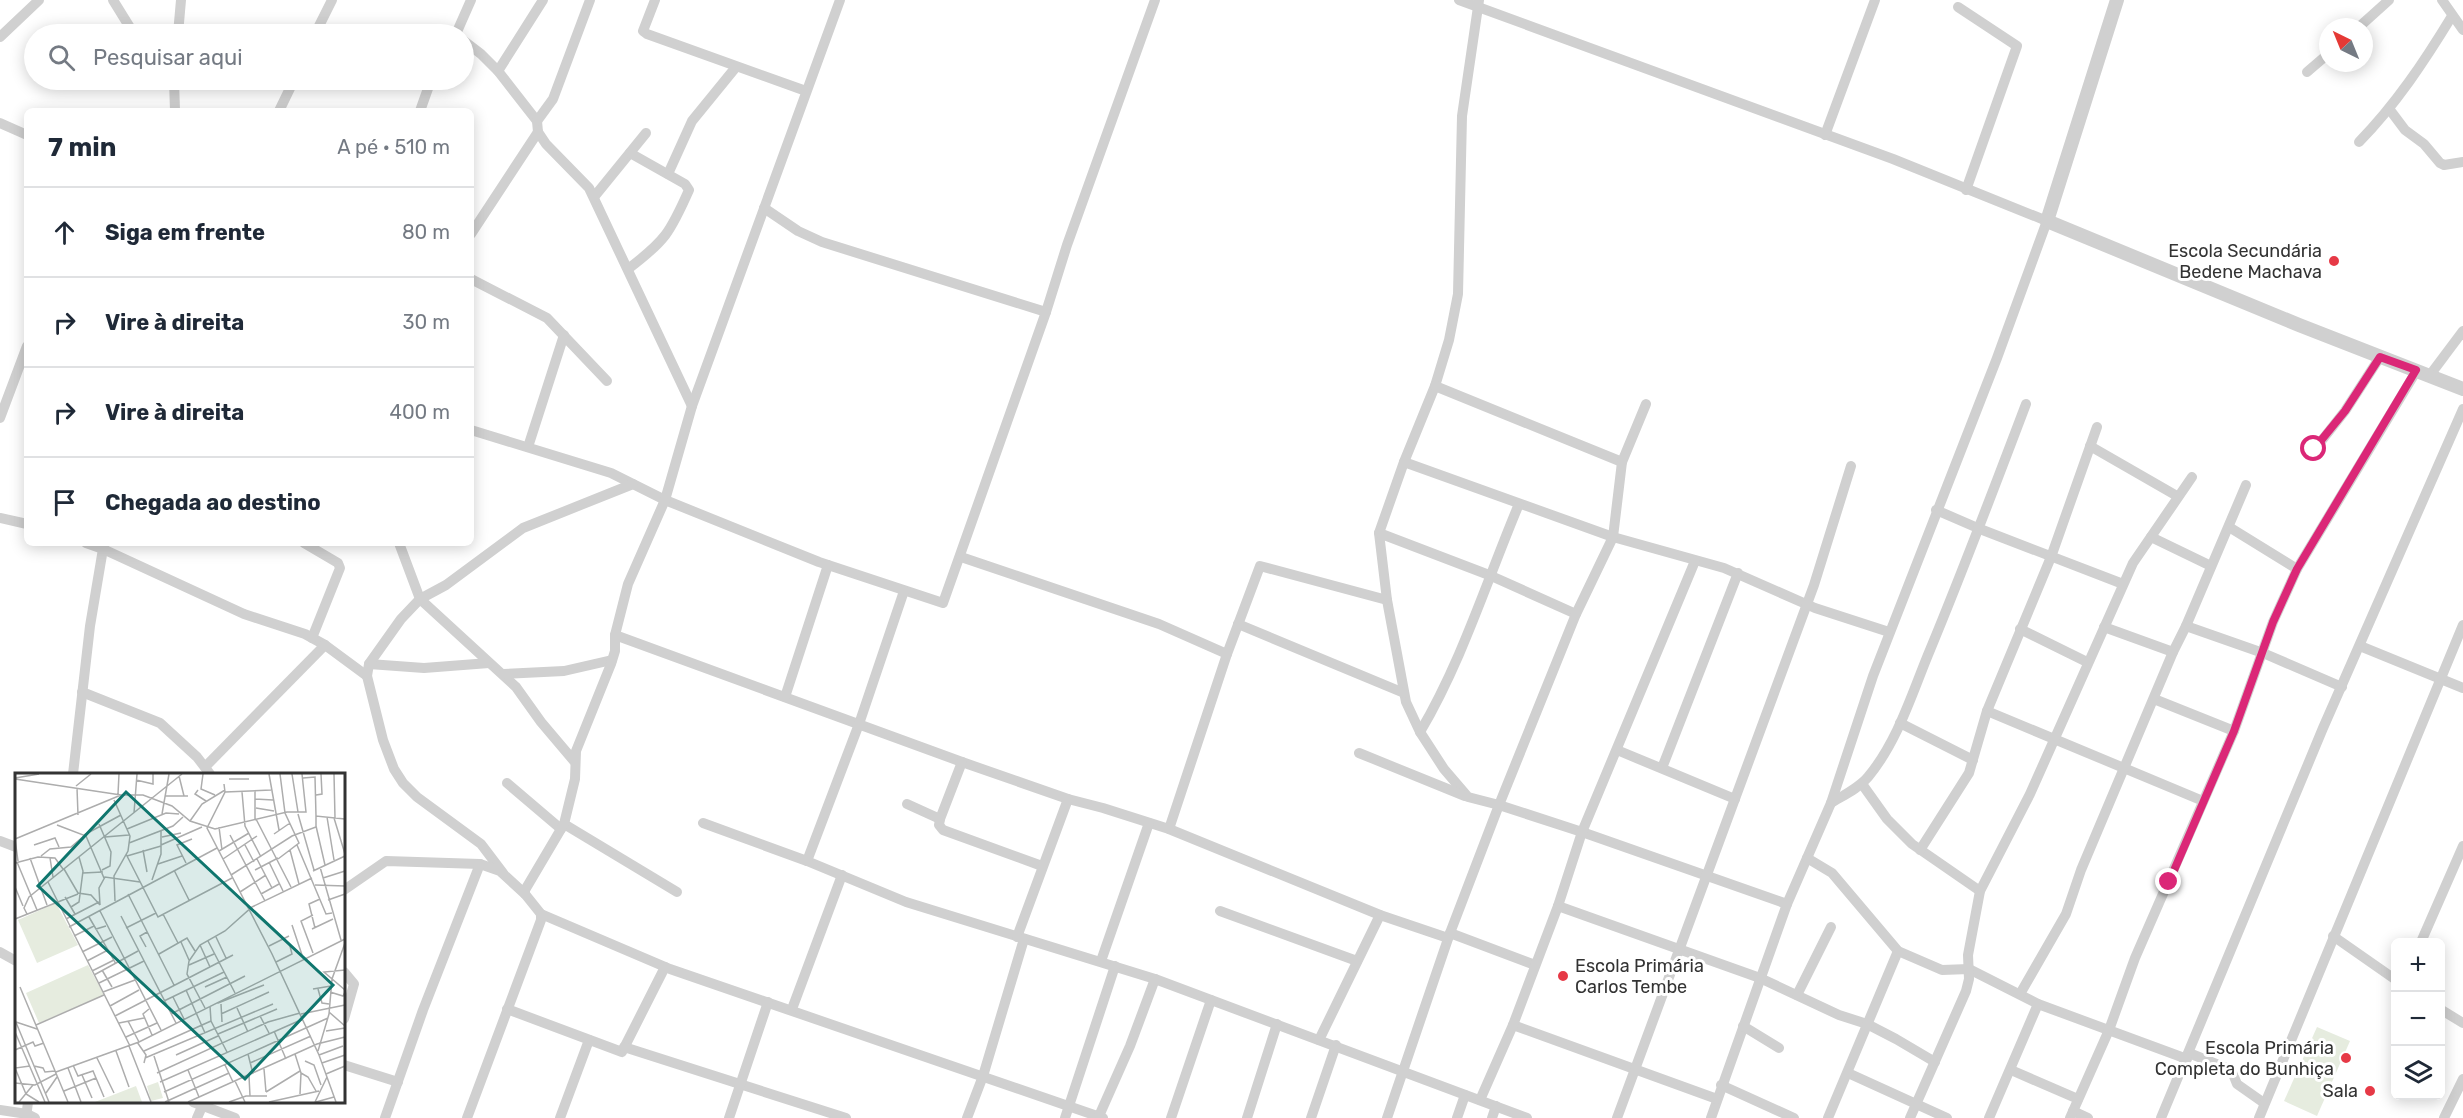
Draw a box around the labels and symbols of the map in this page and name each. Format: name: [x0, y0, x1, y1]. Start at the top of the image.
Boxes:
north arrow: [2319, 18, 2373, 72]
place label: Escola Secundária Bedene Machava: [2168, 240, 2322, 283]
marker: Escola Secundária Bedene Machava: [2327, 254, 2341, 268]
route start: [2300, 435, 2326, 461]
inset map: [15, 773, 345, 1103]
route end: [2155, 868, 2181, 894]
place label: Escola Primária Carlos Tembe: [1575, 955, 1704, 998]
marker: Escola Primária Carlos Tembe: [1556, 969, 1570, 983]
place label: Escola Primária Completa do Bunhiça: [2155, 1037, 2334, 1080]
marker: Escola Primária Completa do Bunhiça: [2339, 1051, 2353, 1065]
place label: Sala: [2323, 1080, 2358, 1102]
marker: Sala: [2363, 1084, 2377, 1098]

